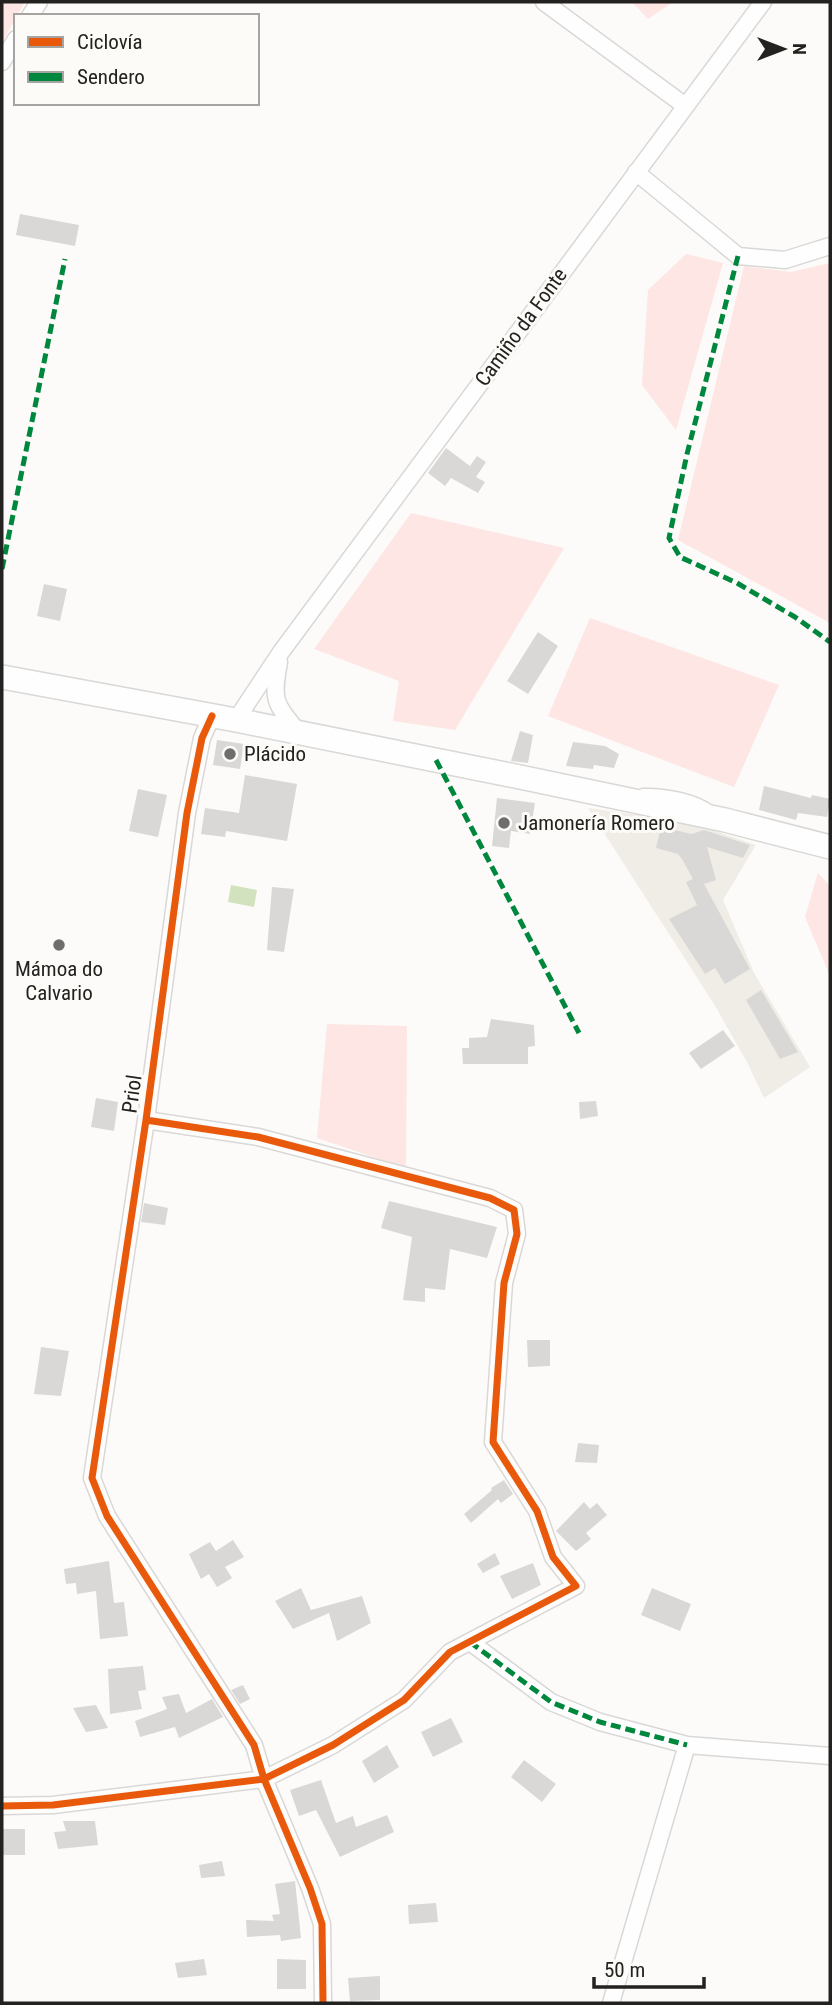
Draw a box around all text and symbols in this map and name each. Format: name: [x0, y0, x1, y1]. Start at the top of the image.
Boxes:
legend: [14, 14, 259, 105]
north arrow: [748, 14, 818, 84]
text: Ciclovía: [77, 30, 143, 54]
text: N: [788, 43, 811, 55]
text: Sendero: [77, 65, 145, 89]
street label: Camiño da Fonte: [470, 263, 572, 391]
place label: Plácido: [244, 742, 306, 766]
marker: Plácido: [222, 746, 238, 762]
place label: Jamonería Romero: [518, 811, 675, 835]
marker: Jamonería Romero: [496, 815, 512, 831]
marker: Mámoa do Calvario: [51, 937, 67, 953]
place label: Mámoa do Calvario: [15, 957, 103, 1005]
street label: Priol: [117, 1073, 147, 1115]
scale bar: [594, 1946, 704, 1990]
text: 50 m: [604, 1958, 645, 1982]

